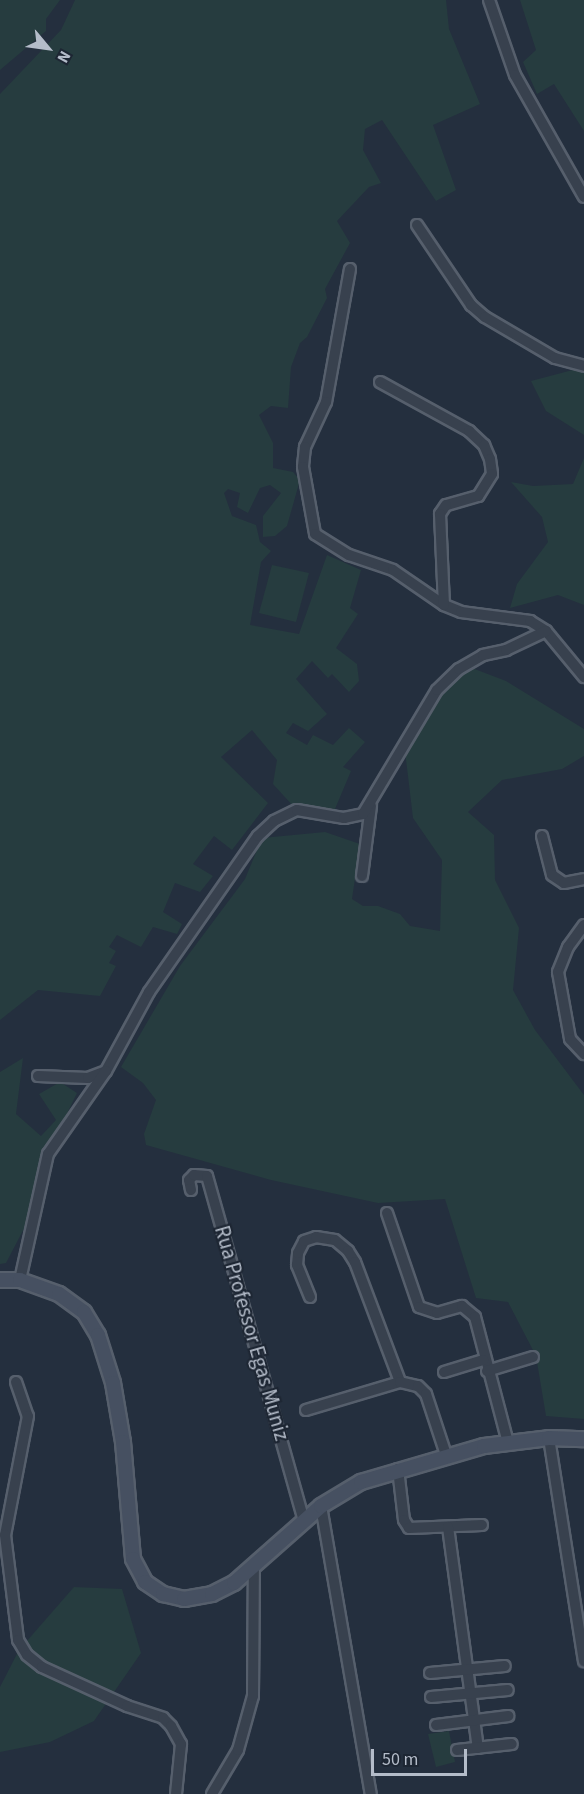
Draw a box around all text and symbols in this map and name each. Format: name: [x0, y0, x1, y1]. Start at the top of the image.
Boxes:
north arrow: [18, 18, 78, 78]
text: N: [52, 47, 76, 67]
street label: Rua Professor Egas Muniz: [209, 1223, 295, 1443]
scale bar: [374, 1737, 470, 1775]
text: 50 m: [382, 1747, 418, 1772]

